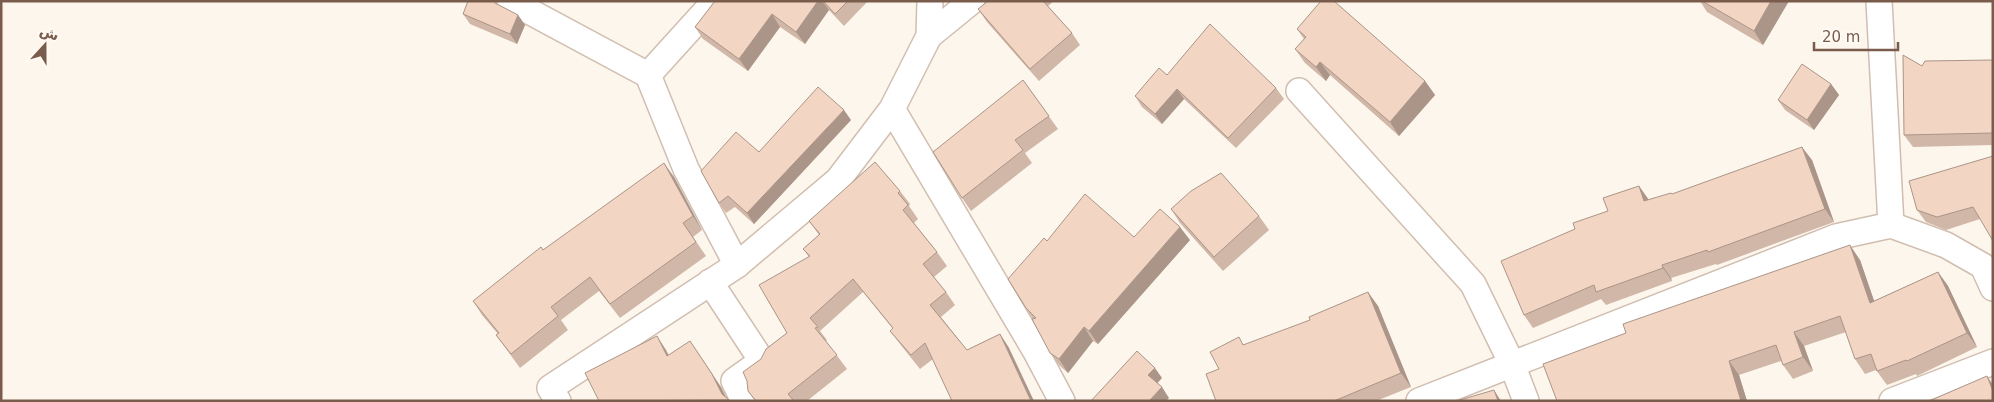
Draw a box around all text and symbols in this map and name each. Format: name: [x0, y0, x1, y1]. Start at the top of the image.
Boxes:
north arrow: [20, 20, 70, 70]
scale bar: [1814, 20, 1898, 52]
text: ش: [38, 22, 62, 44]
text: 20 m: [1822, 28, 1860, 46]

